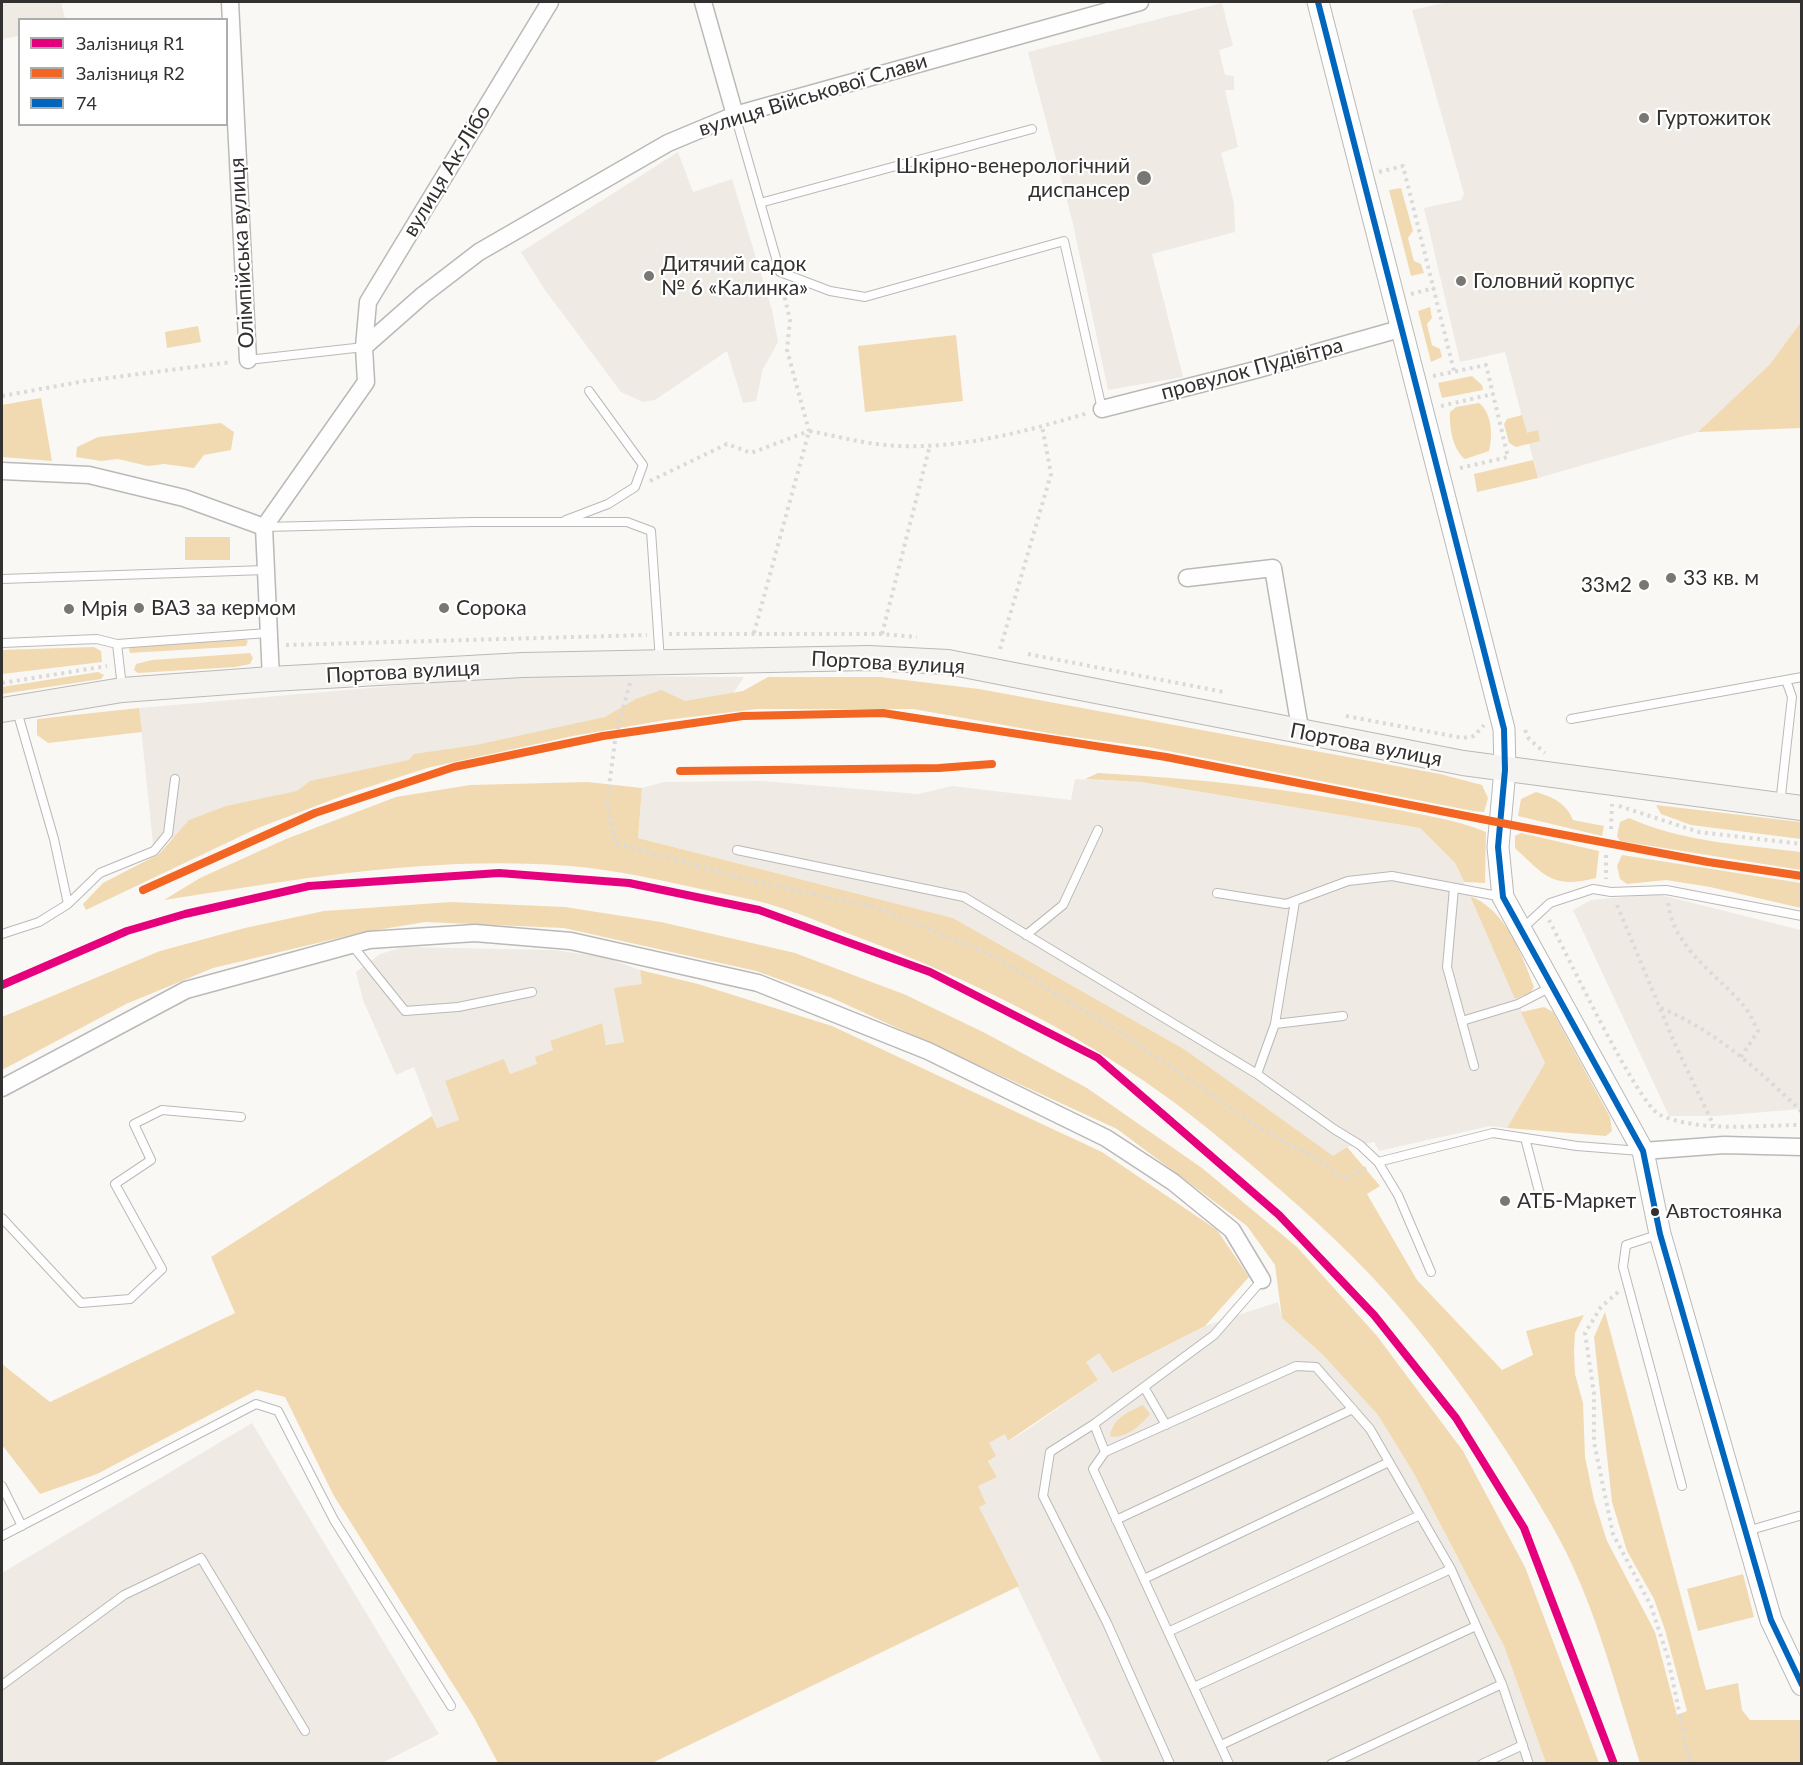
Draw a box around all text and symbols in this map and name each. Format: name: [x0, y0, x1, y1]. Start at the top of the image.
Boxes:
legend: [18, 18, 228, 126]
text: Залізниця R1: [76, 32, 185, 54]
street label: вулиця Військової Слави: [696, 48, 930, 142]
text: Залізниця R2: [76, 62, 185, 84]
text: 74: [76, 92, 97, 114]
street label: вулиця Ак-Лібо: [398, 101, 496, 241]
place label: Гуртожиток: [1656, 105, 1771, 131]
marker: Гуртожиток: [1637, 111, 1651, 125]
place label: Шкірно-венерологічний диспансер: [896, 153, 1130, 203]
street label: Олімпійська вулиця: [224, 157, 260, 349]
marker: Шкірно-венерологічний диспансер: [1135, 169, 1153, 187]
place label: Дитячий садок № 6 «Калинка»: [661, 251, 808, 301]
place label: Головний корпус: [1473, 268, 1635, 294]
marker: Дитячий садок № 6 «Калинка»: [642, 269, 656, 283]
marker: Головний корпус: [1454, 274, 1468, 288]
street label: провулок Пудівітра: [1158, 333, 1346, 405]
place label: 33 кв. м: [1683, 565, 1759, 591]
marker: 33 кв. м: [1664, 571, 1678, 585]
place label: 33м2: [1581, 572, 1632, 598]
marker: 33м2: [1637, 578, 1651, 592]
place label: ВАЗ за кермом: [151, 595, 296, 621]
place label: Сорока: [456, 595, 527, 621]
place label: Мрія: [81, 596, 127, 622]
marker: ВАЗ за кермом: [132, 601, 146, 615]
marker: Сорока: [437, 601, 451, 615]
marker: Мрія: [62, 602, 76, 616]
street label: Портова вулиця: [810, 646, 966, 680]
street label: Портова вулиця: [325, 655, 481, 689]
street label: Портова вулиця: [1288, 718, 1444, 772]
place label: АТБ-Маркет: [1517, 1188, 1636, 1214]
marker: АТБ-Маркет: [1498, 1194, 1512, 1208]
place label: Автостоянка: [1666, 1200, 1782, 1224]
marker: Автостоянка: [1649, 1206, 1661, 1218]

